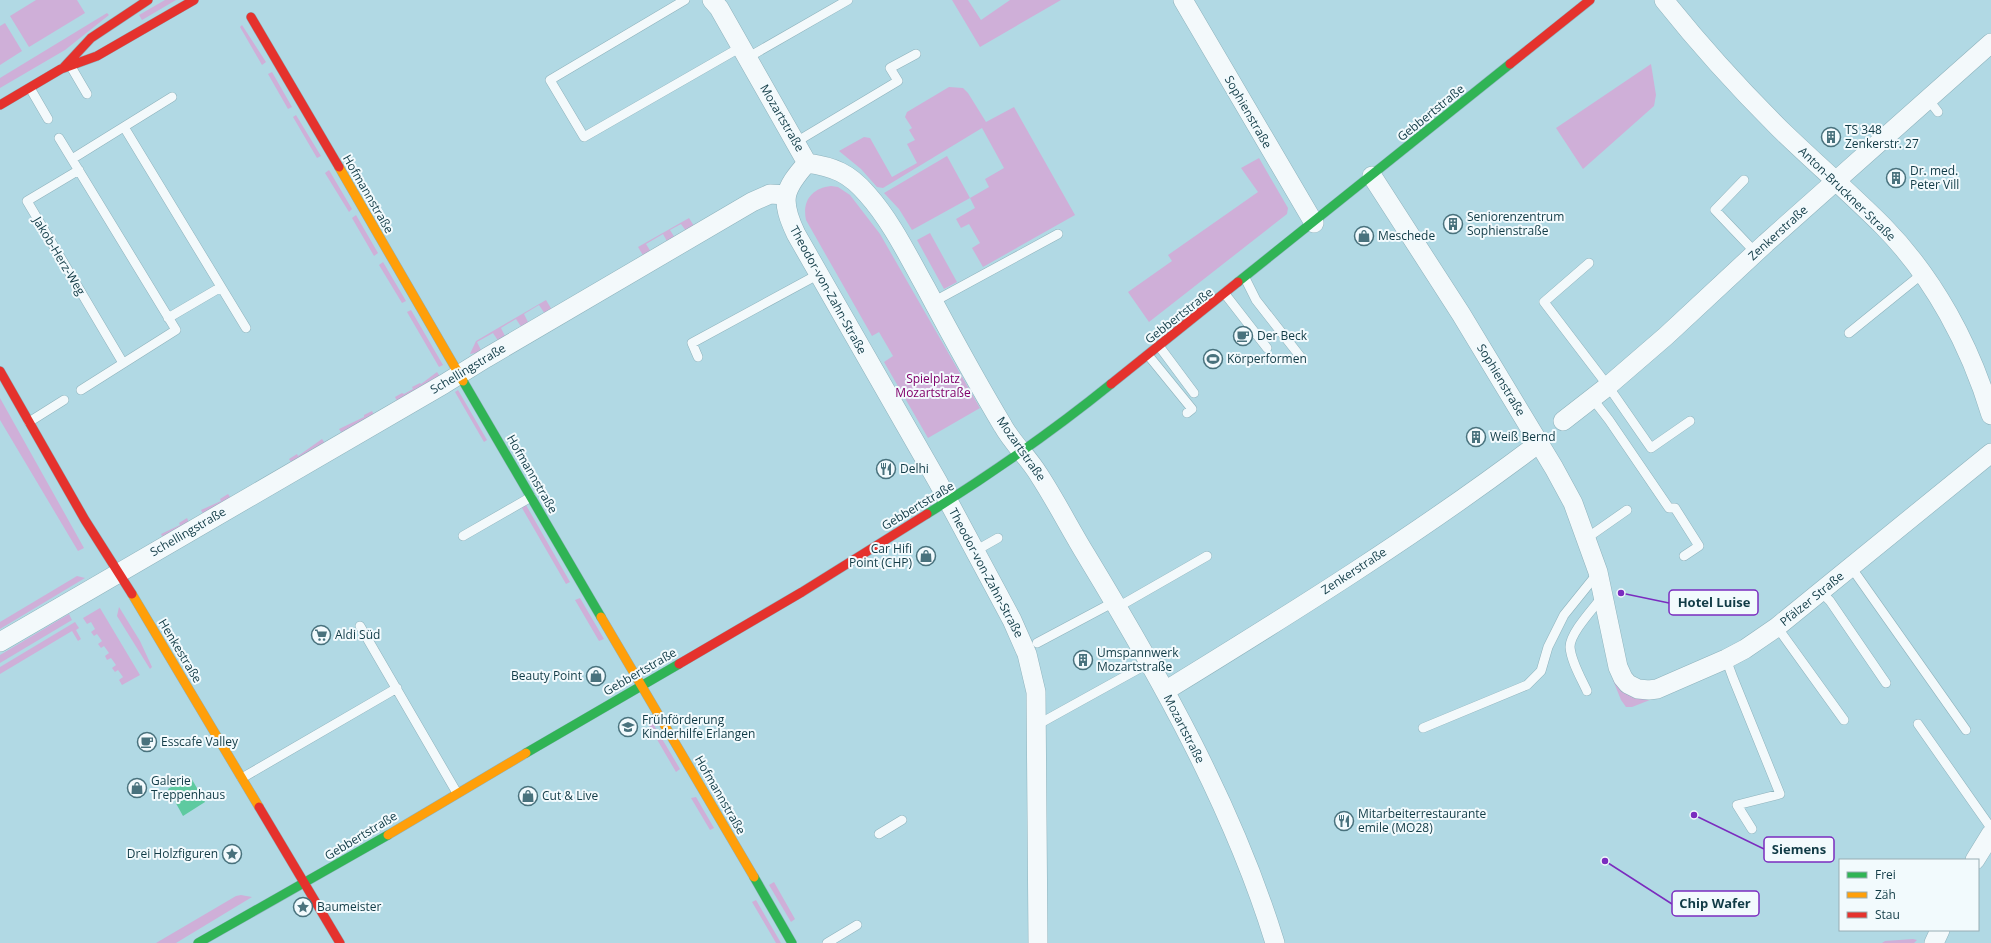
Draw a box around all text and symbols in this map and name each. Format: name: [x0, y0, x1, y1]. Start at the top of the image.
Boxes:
street label: Sophienstraße: [1221, 72, 1276, 151]
street label: Gebbertstraße: [1394, 80, 1468, 145]
street label: Mozartstraße: [756, 81, 809, 155]
place label: TS 348 Zenkerstr. 27: [1845, 121, 1919, 152]
building icon: TS 348 Zenkerstr. 27: [1820, 126, 1842, 148]
street label: Anton-Bruckner-Straße: [1795, 143, 1900, 245]
street label: Hofmannstraße: [339, 151, 398, 236]
place label: Dr. med. Peter Vill: [1910, 162, 1959, 193]
building icon: Dr. med. Peter Vill: [1885, 167, 1907, 189]
street label: Zenkerstraße: [1744, 201, 1811, 264]
place label: Seniorenzentrum Sophienstraße: [1467, 208, 1564, 239]
street label: Jakob-Herz-Weg: [29, 212, 90, 299]
building icon: Seniorenzentrum Sophienstraße: [1442, 213, 1464, 235]
street label: Theodor-von-Zahn-Straße: [786, 222, 871, 357]
shop icon: Meschede: [1353, 225, 1375, 247]
place label: Meschede: [1378, 227, 1435, 244]
street label: Gebbertstraße: [1141, 284, 1216, 347]
cafe icon: Der Beck: [1232, 325, 1254, 347]
place label: Der Beck: [1257, 327, 1308, 344]
street label: Schellingstraße: [427, 339, 509, 398]
street label: Sophienstraße: [1473, 340, 1530, 419]
sports icon: Körperformen: [1202, 348, 1224, 370]
place label: Körperformen: [1227, 350, 1307, 367]
park label: Spielplatz Mozartstraße: [895, 370, 971, 401]
street label: Mozartstraße: [993, 413, 1050, 485]
building icon: Weiß Bernd: [1465, 426, 1487, 448]
place label: Weiß Bernd: [1490, 428, 1556, 445]
street label: Hofmannstraße: [503, 431, 562, 516]
restaurant icon: Delhi: [875, 458, 897, 480]
place label: Delhi: [900, 460, 929, 477]
street label: Gebbertstraße: [878, 477, 957, 534]
street label: Schellingstraße: [147, 503, 229, 560]
street label: Theodor-von-Zahn-Straße: [945, 505, 1028, 641]
place label: Car Hifi Point (CHP): [849, 540, 912, 571]
street label: Zenkerstraße: [1318, 543, 1390, 598]
shop icon: Car Hifi Point (CHP): [915, 545, 937, 567]
street label: Pfälzer Straße: [1776, 567, 1848, 630]
callout: Hotel Luise: [1669, 590, 1758, 615]
text: Hotel Luise: [1678, 593, 1751, 611]
street label: Henkestraße: [155, 616, 206, 686]
supermarket icon: Aldi Süd: [310, 624, 332, 646]
place label: Aldi Süd: [335, 626, 380, 643]
street label: Gebbertstraße: [600, 644, 680, 699]
place label: Umspannwerk Mozartstraße: [1097, 644, 1179, 675]
building icon: Umspannwerk Mozartstraße: [1072, 649, 1094, 671]
shop icon: Beauty Point: [585, 665, 607, 687]
place label: Beauty Point: [511, 667, 582, 684]
street label: Mozartstraße: [1160, 691, 1209, 766]
place label: Frühförderung Kinderhilfe Erlangen: [642, 711, 755, 742]
school or university icon: Frühförderung Kinderhilfe Erlangen: [617, 716, 639, 738]
cafe icon: Esscafe Valley: [136, 731, 158, 753]
place label: Esscafe Valley: [161, 733, 239, 750]
street label: Hofmannstraße: [691, 752, 750, 837]
place label: Galerie Treppenhaus: [151, 772, 225, 803]
shop icon: Galerie Treppenhaus: [126, 777, 148, 799]
shop icon: Cut & Live: [517, 785, 539, 807]
place label: Cut & Live: [542, 787, 598, 804]
place label: Mitarbeiterrestaurante emile (MO28): [1358, 805, 1487, 836]
street label: Gebbertstraße: [321, 807, 400, 864]
restaurant icon: Mitarbeiterrestaurante emile (MO28): [1333, 810, 1355, 832]
callout: Siemens: [1764, 837, 1834, 862]
text: Siemens: [1772, 840, 1826, 858]
place icon: Drei Holzfiguren: [221, 843, 243, 865]
place label: Drei Holzfiguren: [127, 845, 218, 862]
legend: [1839, 859, 1979, 931]
text: Frei: [1875, 866, 1896, 883]
text: Zäh: [1875, 886, 1896, 903]
callout: Chip Wafer: [1672, 891, 1759, 916]
text: Chip Wafer: [1679, 894, 1751, 912]
place icon: Baumeister: [292, 896, 314, 918]
place label: Baumeister: [317, 898, 381, 915]
text: Stau: [1875, 906, 1900, 923]

